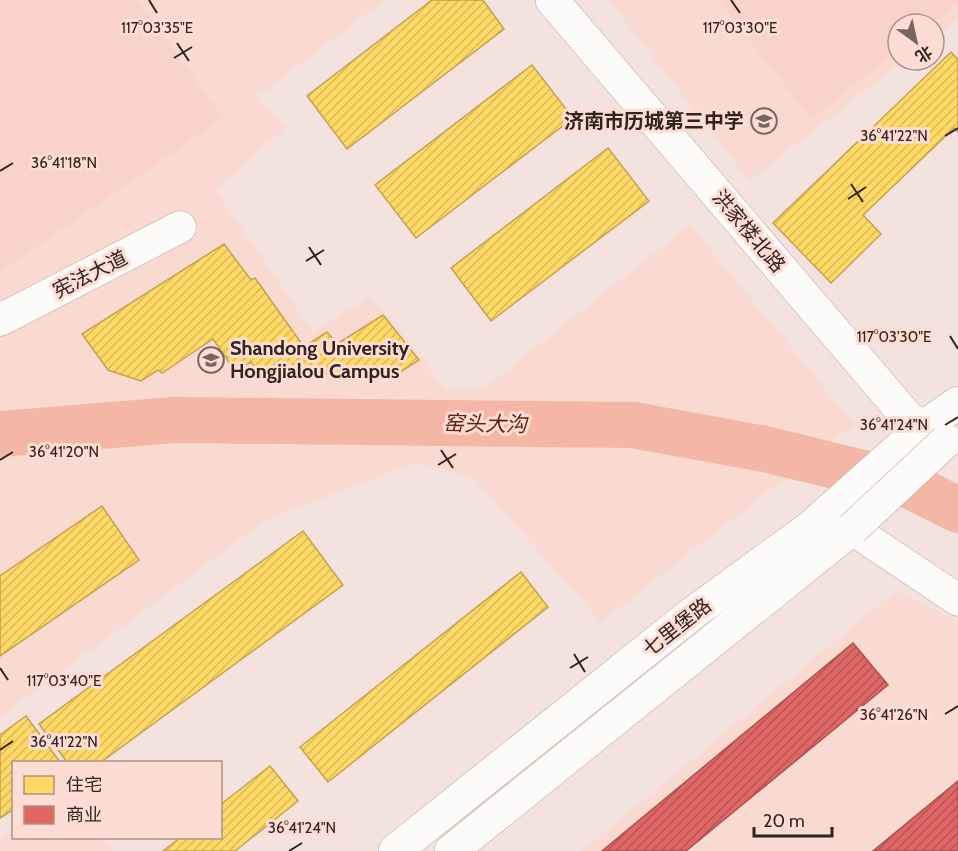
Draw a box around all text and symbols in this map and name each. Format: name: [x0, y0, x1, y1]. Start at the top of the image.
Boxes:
north arrow: [886, 12, 946, 72]
text: 117°03'35"E: [121, 19, 193, 37]
text: 117°03'30"E: [703, 19, 777, 37]
text: 北: [912, 42, 936, 66]
school or university icon: 济南市历城第三中学: [749, 106, 779, 136]
place label: 济南市历城第三中学: [564, 109, 744, 133]
text: 36°41'22"N: [860, 127, 928, 145]
text: 36°41'18"N: [31, 154, 97, 172]
street label: 洪家楼北路: [708, 185, 790, 277]
street label: 宪法大道: [49, 245, 131, 303]
text: 117°03'30"E: [857, 328, 931, 346]
place label: Shandong University Hongjialou Campus: [230, 336, 410, 383]
school or university icon: Shandong University Hongjialou Campus: [196, 345, 226, 375]
water label: 窑头大沟: [443, 410, 529, 437]
text: 36°41'24"N: [860, 416, 928, 434]
text: 36°41'20"N: [29, 443, 99, 461]
street label: 七里堡路: [638, 593, 716, 661]
text: 117°03'40"E: [27, 672, 101, 690]
text: 36°41'26"N: [860, 706, 928, 724]
text: 36°41'22"N: [30, 733, 98, 751]
legend: [12, 761, 222, 839]
text: 住宅: [66, 774, 102, 796]
scale bar: [754, 800, 832, 838]
text: 商业: [66, 804, 102, 826]
text: 20 m: [763, 810, 805, 832]
text: 36°41'24"N: [268, 819, 336, 837]

